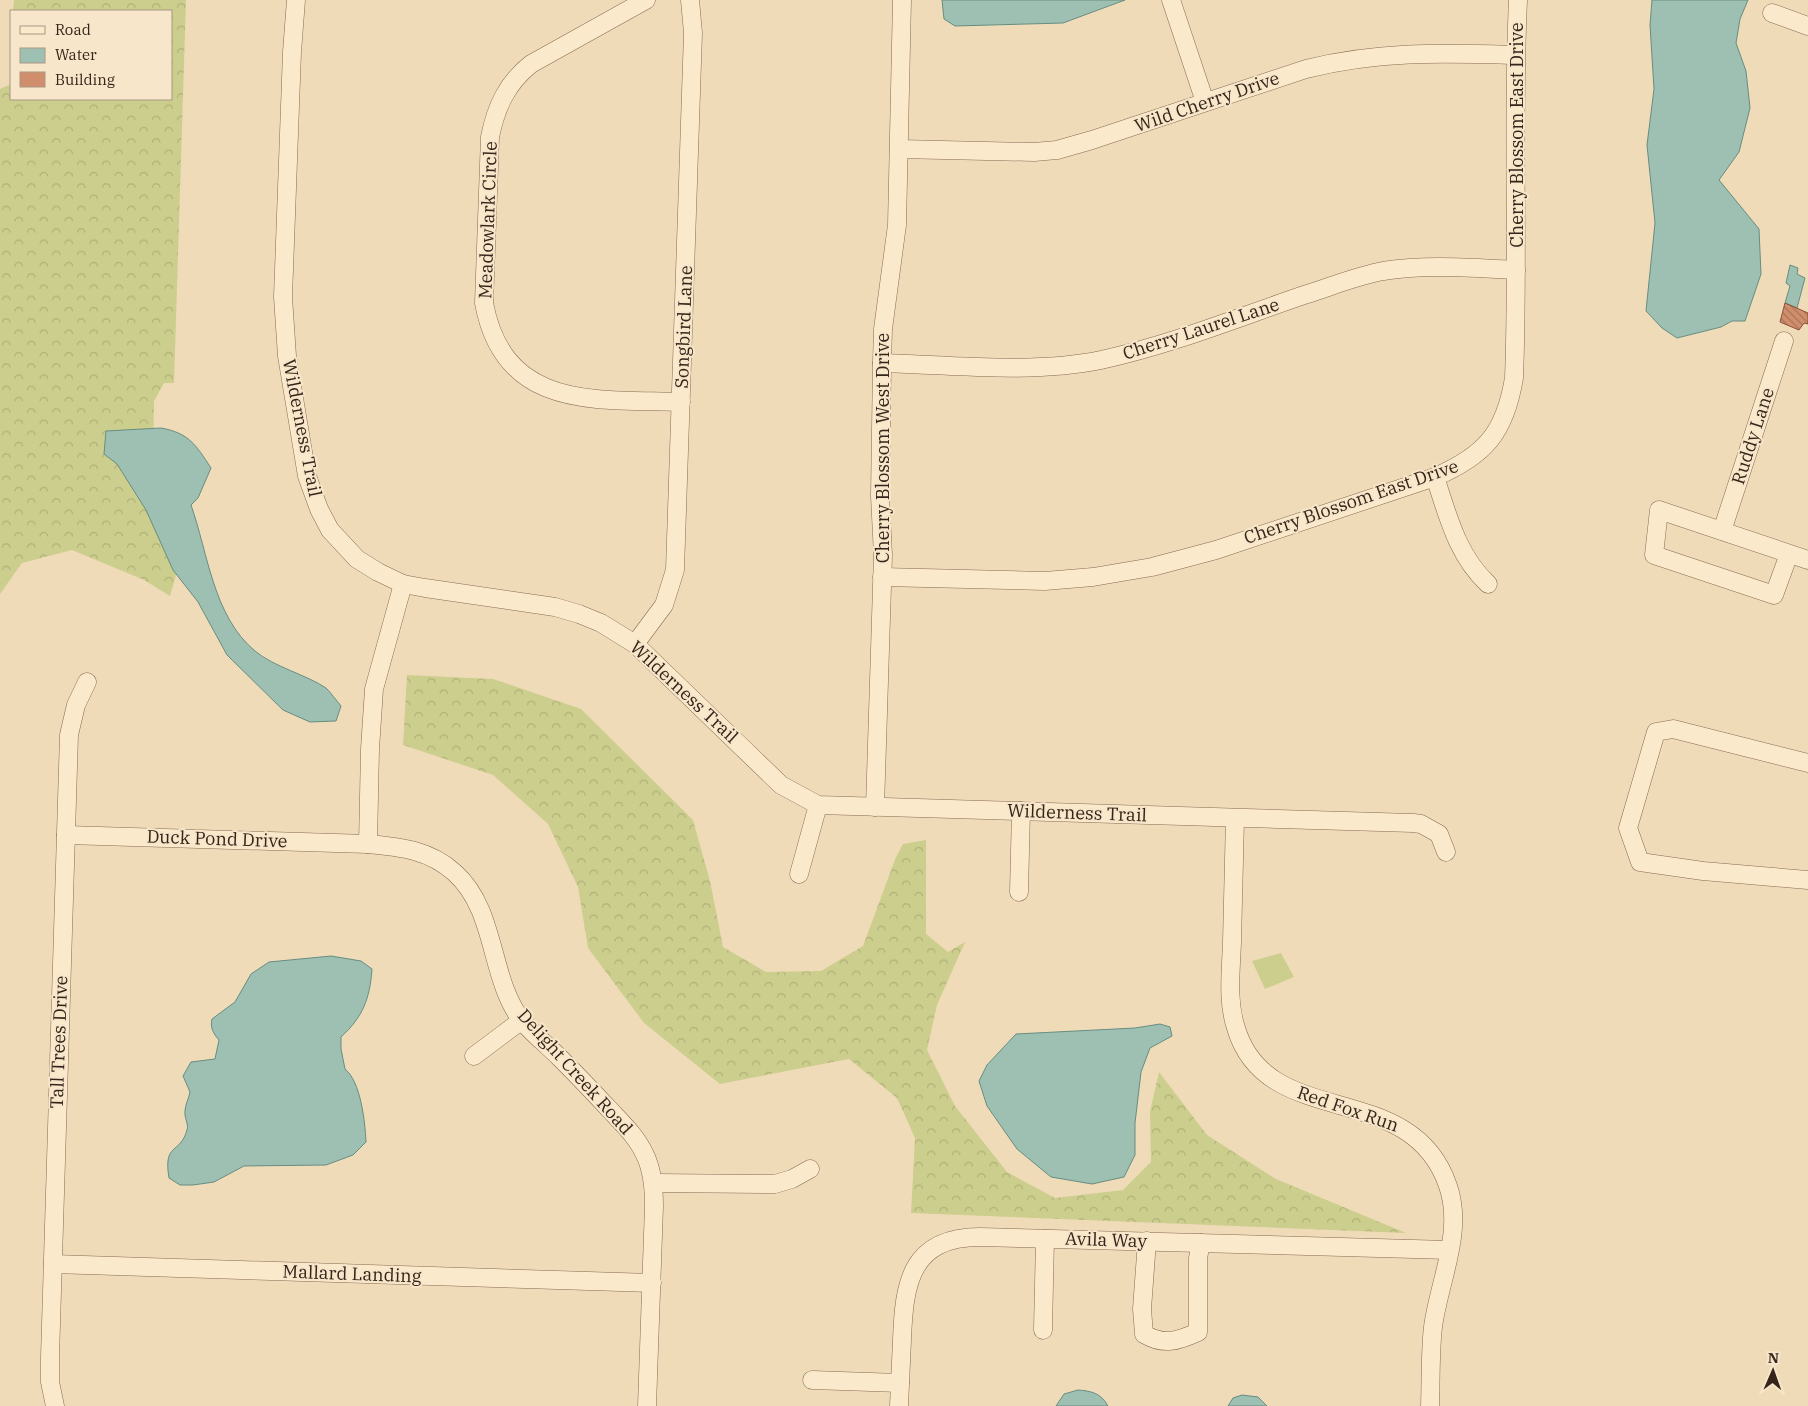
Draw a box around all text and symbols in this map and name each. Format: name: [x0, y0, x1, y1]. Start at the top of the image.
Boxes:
legend: [10, 10, 172, 100]
text: Road: [55, 20, 91, 39]
street label: Cherry Blossom East Drive: [1505, 22, 1528, 248]
text: Water: [55, 45, 97, 64]
street label: Wild Cherry Drive: [1131, 66, 1282, 137]
text: Building: [55, 70, 115, 89]
street label: Meadowlark Circle: [473, 141, 502, 299]
street label: Songbird Lane: [670, 265, 697, 389]
street label: Cherry Laurel Lane: [1120, 292, 1282, 365]
street label: Cherry Blossom West Drive: [871, 333, 894, 563]
street label: Wilderness Trail: [278, 357, 327, 499]
street label: Ruddy Lane: [1726, 385, 1779, 487]
street label: Cherry Blossom East Drive: [1241, 454, 1461, 549]
street label: Wilderness Trail: [625, 636, 743, 748]
street label: Wilderness Trail: [1007, 799, 1147, 826]
street label: Duck Pond Drive: [146, 825, 288, 852]
street label: Tall Trees Drive: [45, 975, 72, 1109]
street label: Delight Creek Road: [513, 1004, 638, 1139]
street label: Red Fox Run: [1294, 1080, 1402, 1137]
street label: Avila Way: [1065, 1227, 1148, 1252]
street label: Mallard Landing: [282, 1260, 422, 1287]
north arrow: [1748, 1346, 1798, 1396]
text: N: [1768, 1349, 1779, 1367]

